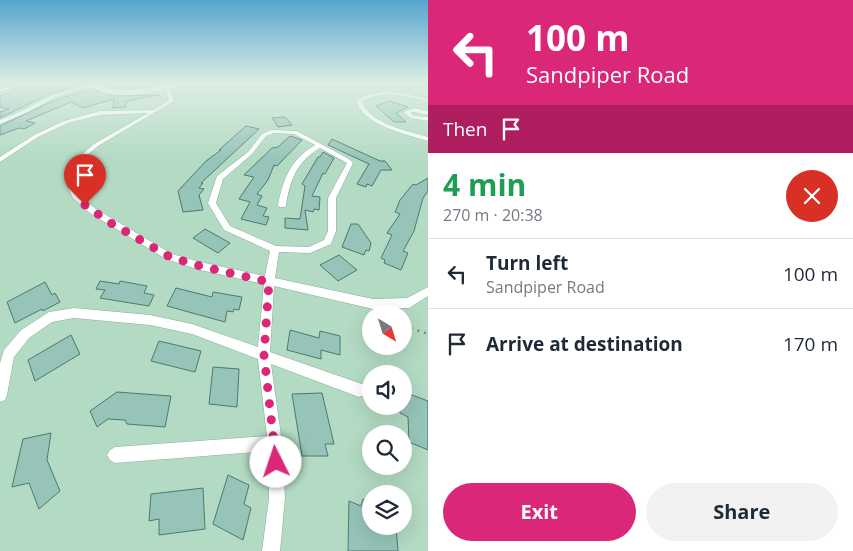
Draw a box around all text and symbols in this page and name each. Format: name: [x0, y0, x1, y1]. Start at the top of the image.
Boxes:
text: 100 m: [526, 14, 630, 61]
icon: left: [443, 20, 508, 85]
text: Sandpiper Road: [526, 59, 689, 89]
icon: arrive: [497, 115, 525, 143]
text: Then: [443, 116, 487, 142]
pin: [64, 154, 106, 205]
icon: arrive: [71, 161, 99, 189]
text: 4 min: [443, 164, 526, 205]
button: close: [786, 170, 838, 222]
text: 270 m · 20:38: [443, 204, 543, 226]
text: Turn left: [486, 250, 568, 276]
icon: left: [443, 260, 471, 288]
text: 100 m: [783, 261, 838, 287]
text: Sandpiper Road: [486, 276, 605, 298]
north arrow: [362, 305, 412, 355]
map controls: [362, 305, 412, 535]
icon: arrive: [443, 330, 471, 358]
text: Arrive at destination: [486, 331, 683, 357]
text: 170 m: [783, 331, 838, 357]
button: sound: [362, 365, 412, 415]
button: search: [362, 425, 412, 475]
position arrow: [249, 435, 301, 487]
button: Exit: [443, 483, 636, 541]
button: Share: [646, 483, 838, 541]
button: layers: [362, 485, 412, 535]

